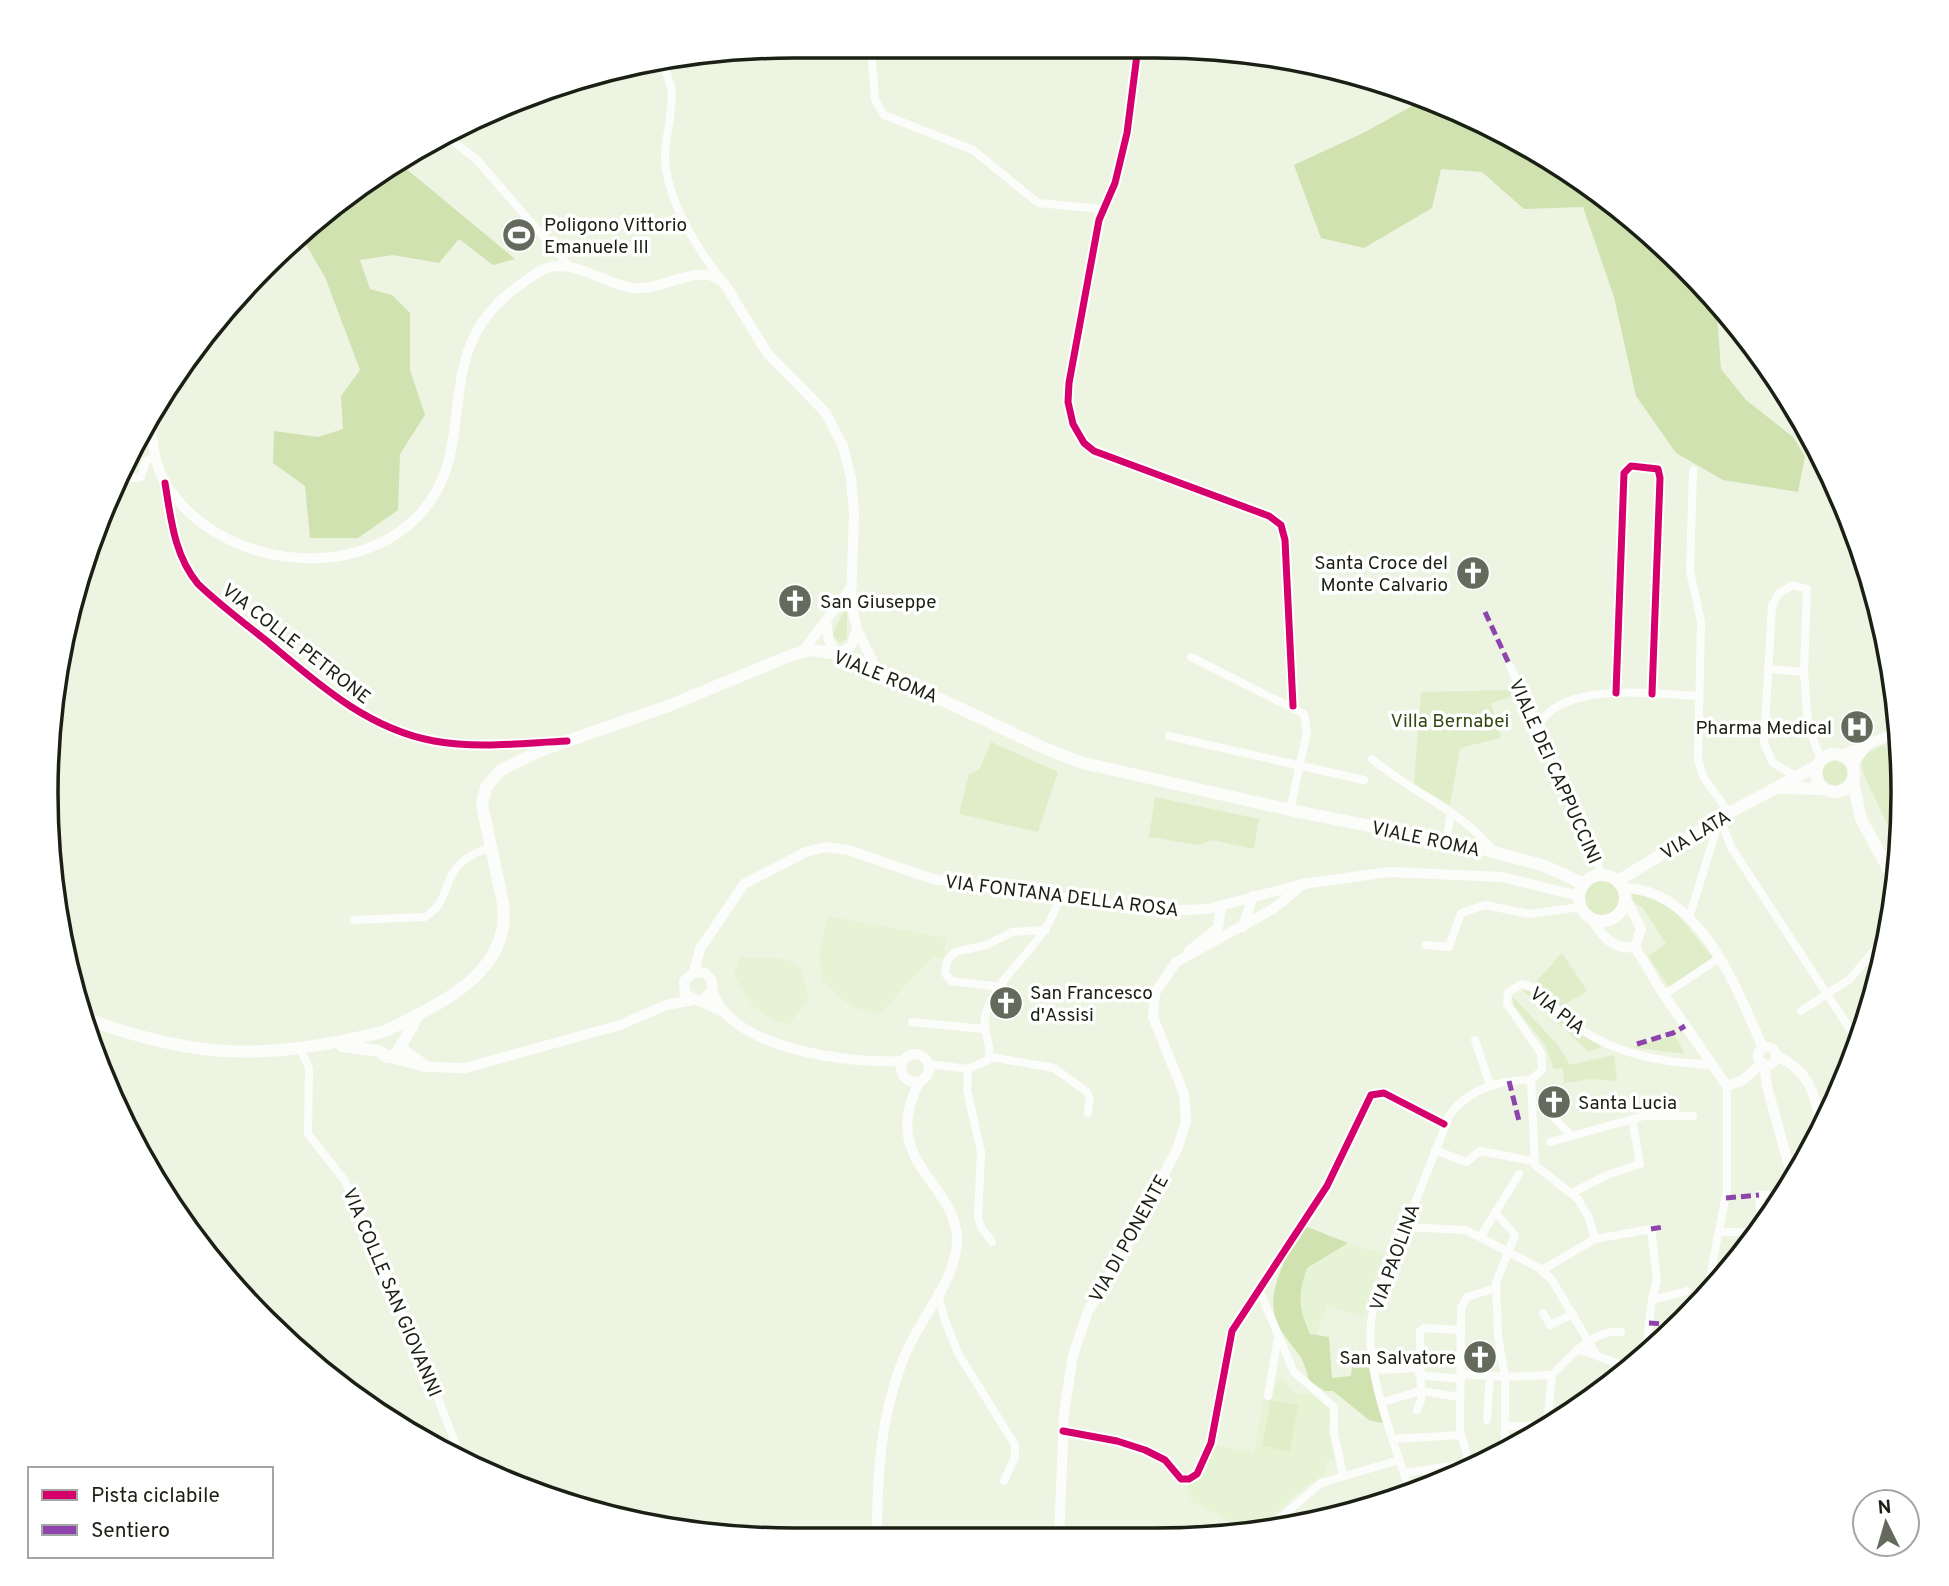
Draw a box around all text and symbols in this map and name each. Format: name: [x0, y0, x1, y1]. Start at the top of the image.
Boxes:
place label: Poligono Vittorio Emanuele III: [544, 214, 687, 260]
sports icon: Poligono Vittorio Emanuele III: [500, 216, 538, 254]
place label: Santa Croce del Monte Calvario: [1314, 552, 1448, 598]
church icon: Santa Croce del Monte Calvario: [1454, 554, 1492, 592]
street label: VIA COLLE PETRONE: [217, 579, 375, 710]
church icon: San Giuseppe: [776, 582, 814, 620]
place label: San Giuseppe: [820, 591, 936, 615]
street label: VIALE ROMA: [829, 646, 941, 710]
street label: VIALE DEI CAPPUCCINI: [1503, 676, 1606, 868]
hospital icon: Pharma Medical: [1838, 708, 1876, 746]
park label: Villa Bernabei: [1391, 710, 1509, 734]
place label: Pharma Medical: [1695, 717, 1832, 741]
street label: VIA LATA: [1657, 805, 1735, 866]
street label: VIALE ROMA: [1369, 817, 1482, 863]
street label: VIA FONTANA DELLA ROSA: [943, 871, 1180, 923]
place label: San Francesco d'Assisi: [1030, 982, 1153, 1028]
street label: VIA PIA: [1524, 982, 1589, 1041]
church icon: San Francesco d'Assisi: [987, 984, 1025, 1022]
church icon: Santa Lucia: [1535, 1083, 1573, 1121]
place label: Santa Lucia: [1578, 1092, 1677, 1116]
street label: VIA DI PONENTE: [1085, 1171, 1175, 1307]
street label: VIA COLLE SAN GIOVANNI: [336, 1185, 446, 1401]
street label: VIA PAOLINA: [1365, 1201, 1426, 1315]
church icon: San Salvatore: [1461, 1338, 1499, 1376]
place label: San Salvatore: [1339, 1347, 1456, 1371]
legend: [28, 1467, 273, 1558]
text: Pista ciclabile: [91, 1483, 220, 1510]
north arrow: [1851, 1488, 1921, 1558]
text: N: [1877, 1496, 1893, 1521]
text: Sentiero: [91, 1518, 170, 1545]

